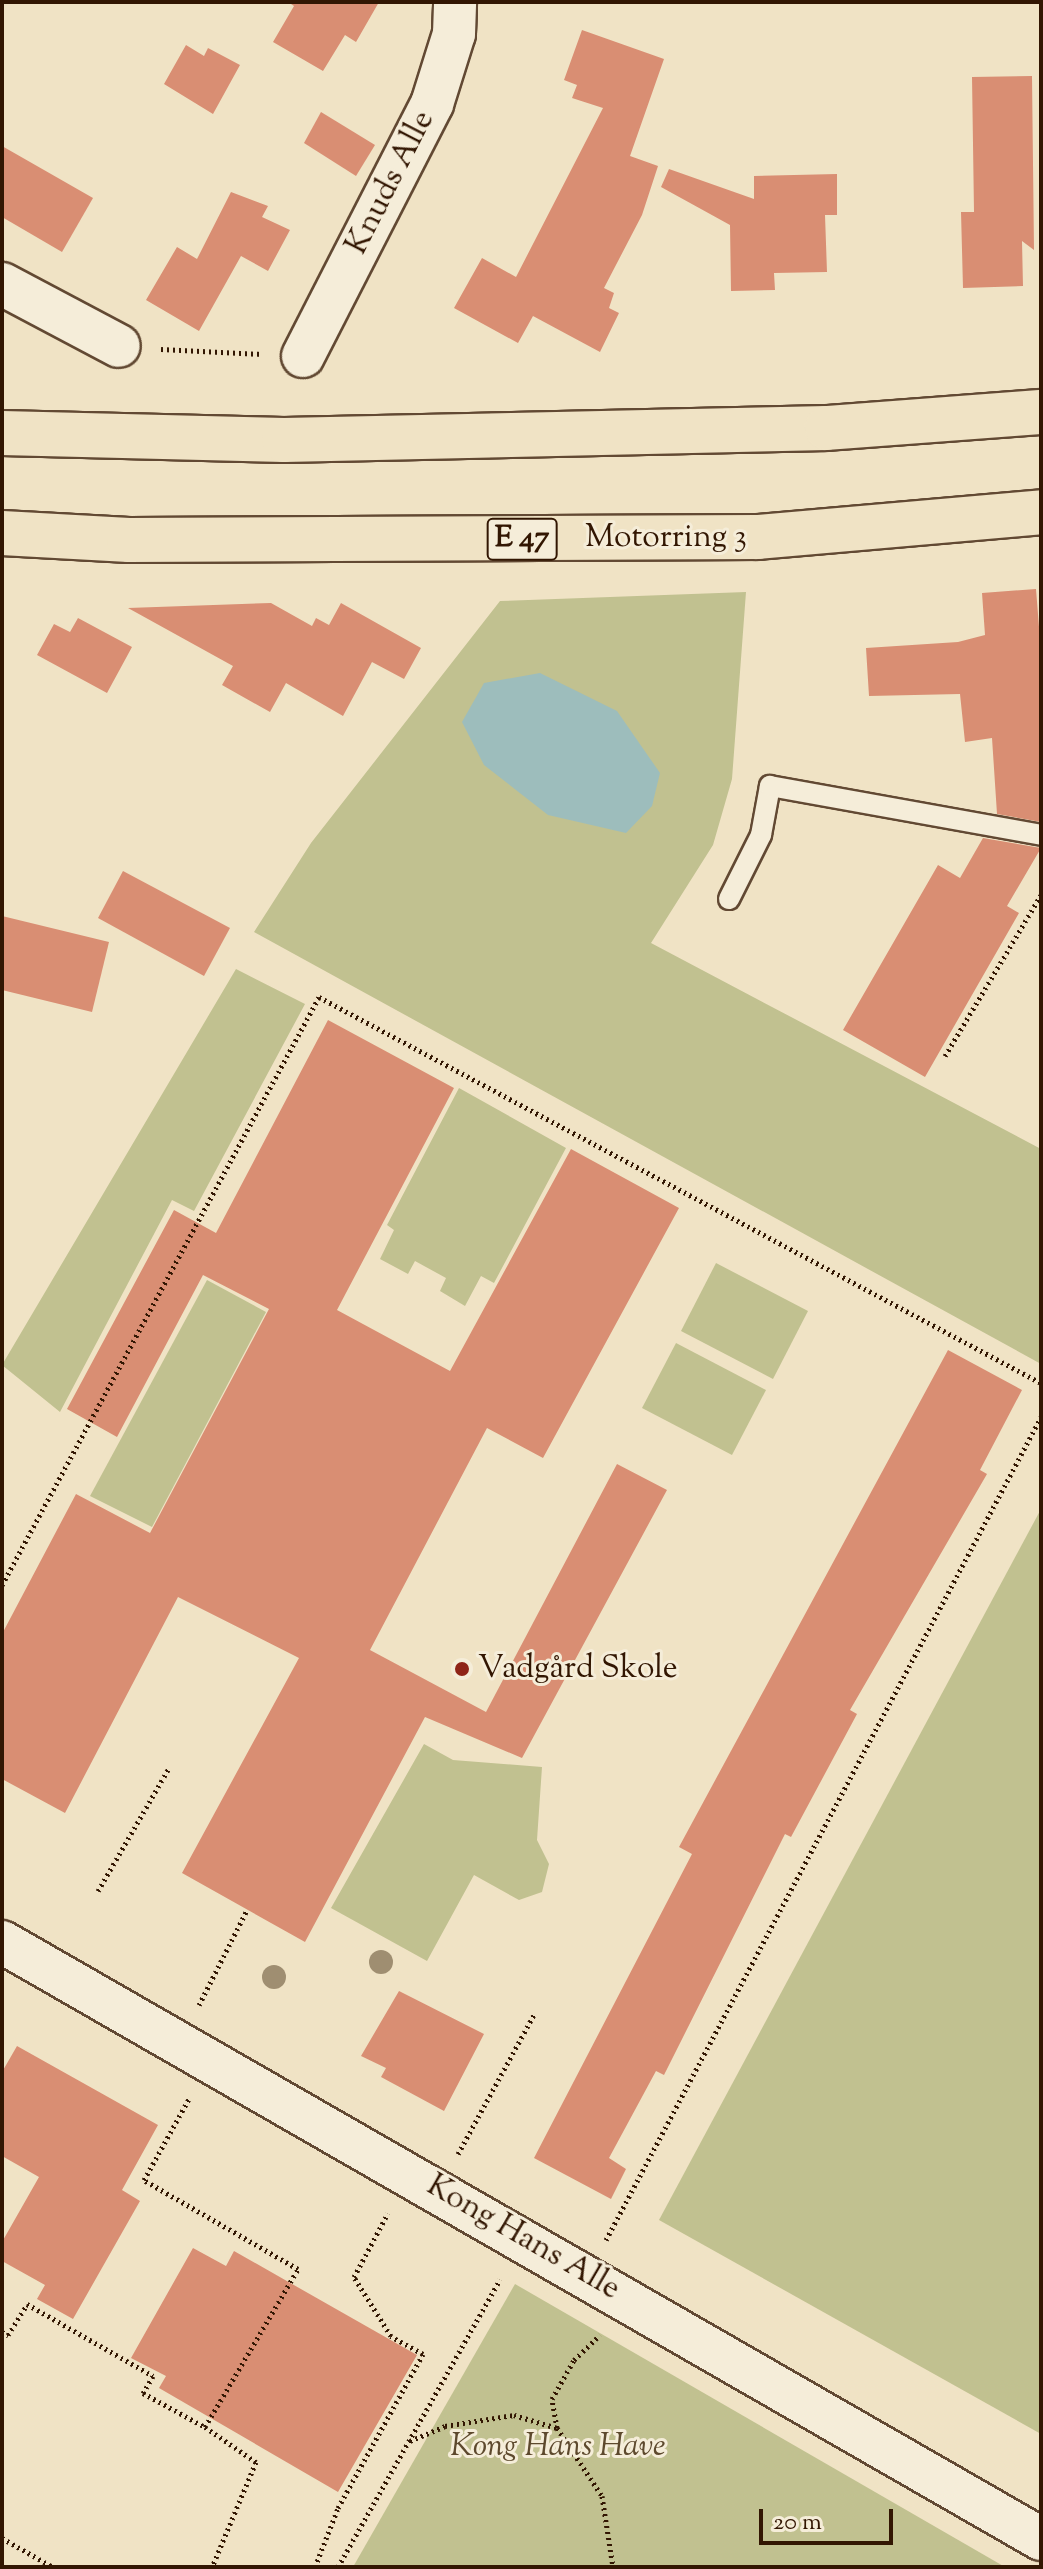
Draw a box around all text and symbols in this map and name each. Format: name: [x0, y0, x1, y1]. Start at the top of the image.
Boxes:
street label: Knuds Alle: [338, 105, 444, 261]
road number: E 47: [486, 513, 558, 565]
street label: Motorring 3: [585, 519, 747, 557]
place label: Vadgård Skole: [478, 1650, 678, 1688]
marker: Vadgård Skole: [453, 1660, 471, 1678]
street label: Kong Hans Alle: [419, 2167, 627, 2309]
park label: Kong Hans Have: [450, 2428, 666, 2466]
scale bar: [763, 2493, 897, 2543]
text: 20 m: [773, 2506, 822, 2540]

